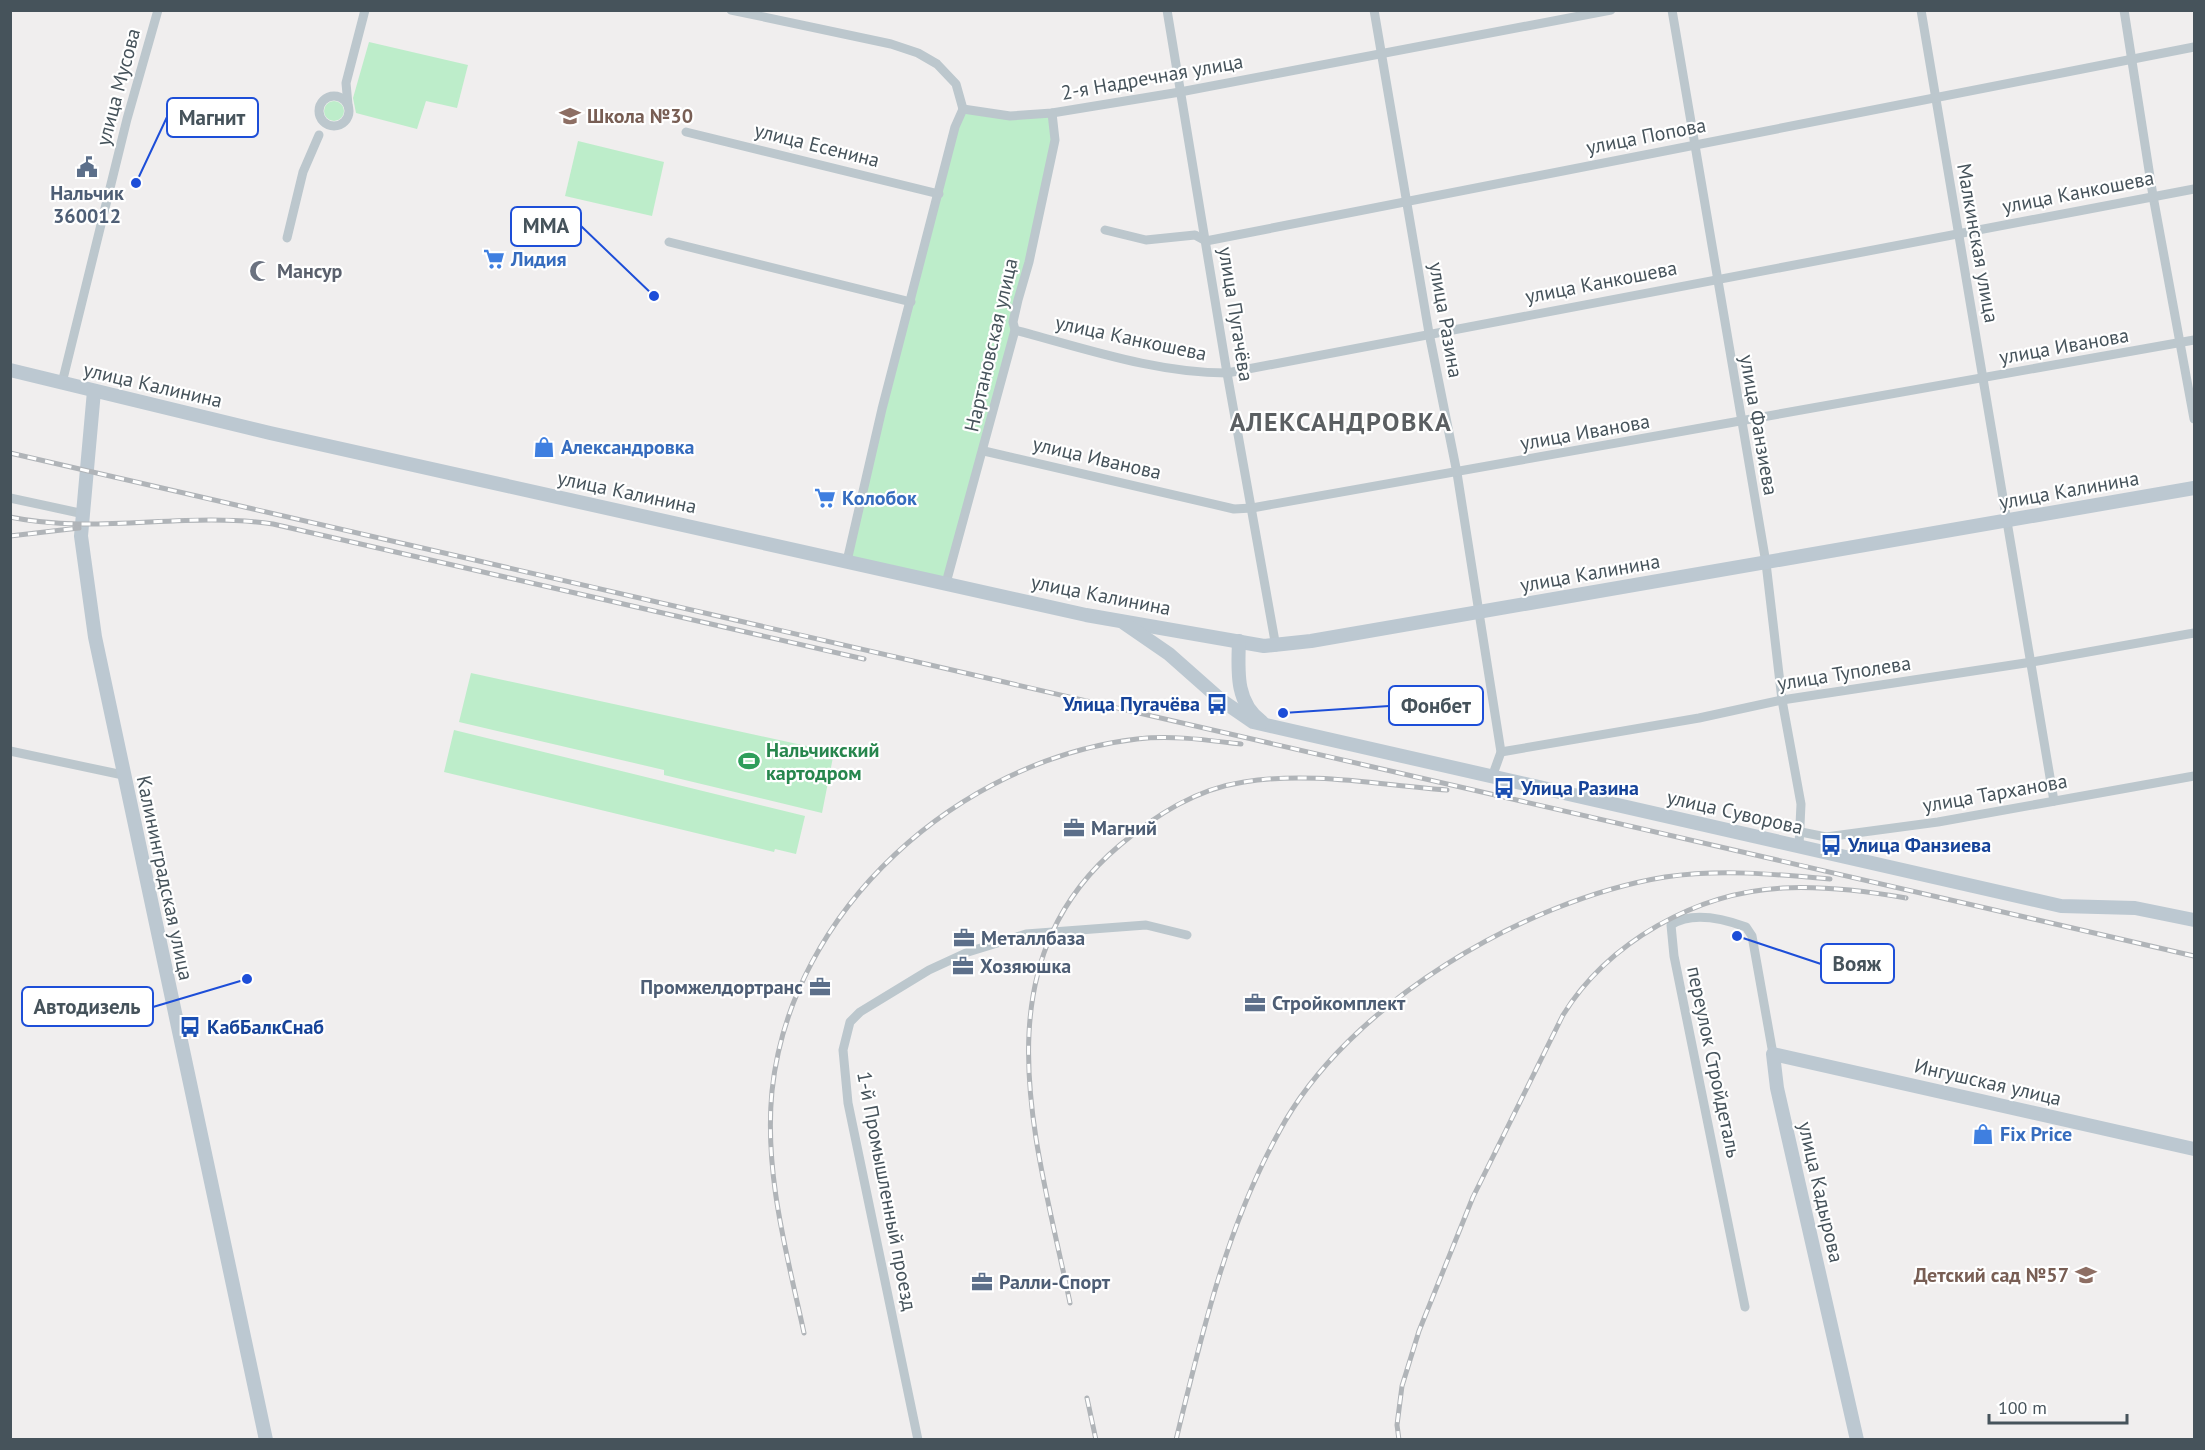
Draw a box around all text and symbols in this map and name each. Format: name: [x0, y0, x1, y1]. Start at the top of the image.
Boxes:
street label: улица Мусова: [90, 25, 146, 149]
street label: 2-я Надречная улица: [1059, 48, 1245, 106]
callout: Магнит: [167, 98, 258, 137]
place label: Школа №30: [587, 103, 693, 129]
text: Магнит: [179, 104, 246, 131]
school or university icon: Школа №30: [558, 104, 582, 128]
street label: улица Попова: [1584, 112, 1708, 160]
street label: улица Есенина: [752, 117, 882, 173]
public building icon: Нальчик 360012: [75, 155, 99, 179]
street label: Малкинская улица: [1951, 161, 2005, 325]
street label: улица Канкошева: [2000, 165, 2156, 219]
place label: Нальчик 360012: [50, 180, 124, 229]
callout: MMA: [511, 207, 581, 246]
text: MMA: [523, 212, 569, 239]
street label: улица Пугачёва: [1213, 245, 1259, 383]
place label: Лидия: [510, 246, 567, 272]
supermarket icon: Лидия: [482, 247, 506, 271]
street label: улица Канкошева: [1523, 255, 1679, 309]
street label: Нартановская улица: [958, 256, 1024, 434]
place label: Мансур: [277, 258, 342, 284]
mosque icon: Мансур: [248, 259, 272, 283]
street label: улица Разина: [1423, 260, 1469, 380]
street label: улица Канкошева: [1053, 309, 1209, 367]
street label: улица Иванова: [1997, 322, 2131, 370]
street label: улица Фанзиева: [1734, 353, 1784, 497]
street label: улица Калинина: [81, 356, 225, 414]
district label: АЛЕКСАНДРОВКА: [1230, 405, 1452, 438]
street label: улица Иванова: [1518, 408, 1652, 456]
street label: улица Иванова: [1030, 431, 1164, 485]
place label: Александровка: [561, 434, 695, 460]
shop icon: Александровка: [532, 435, 556, 459]
street label: улица Калинина: [555, 465, 699, 519]
street label: улица Калинина: [1997, 465, 2141, 515]
place label: Колобок: [842, 485, 917, 511]
supermarket icon: Колобок: [813, 486, 837, 510]
street label: улица Калинина: [1518, 548, 1662, 598]
street label: улица Калинина: [1029, 569, 1173, 621]
street label: улица Туполева: [1775, 650, 1913, 696]
callout: Фонбет: [1389, 686, 1483, 725]
place label: Улица Пугачёва: [1062, 691, 1200, 717]
bus stop icon: Улица Пугачёва: [1205, 692, 1229, 716]
text: Фонбет: [1401, 692, 1471, 719]
place label: Нальчикский картодром: [766, 737, 879, 786]
sports icon: Нальчикский картодром: [737, 749, 761, 773]
street label: улица Тарханова: [1921, 767, 2069, 819]
street label: Калининградская улица: [131, 773, 199, 983]
place label: Улица Разина: [1520, 775, 1639, 801]
bus stop icon: Улица Разина: [1492, 776, 1516, 800]
street label: улица Суворова: [1664, 784, 1806, 840]
place label: Магний: [1091, 815, 1157, 841]
office icon: Магний: [1062, 816, 1086, 840]
place label: Улица Фанзиева: [1847, 832, 1991, 858]
bus stop icon: Улица Фанзиева: [1819, 833, 1843, 857]
place label: Металлбаза: [981, 925, 1085, 951]
office icon: Металлбаза: [952, 926, 976, 950]
callout: Вояж: [1821, 944, 1894, 983]
text: Вояж: [1833, 950, 1882, 977]
place label: Хозяюшка: [980, 953, 1071, 979]
office icon: Хозяюшка: [951, 954, 975, 978]
street label: переулок Стройдеталь: [1681, 964, 1747, 1160]
place label: Промжелдортранс: [640, 974, 803, 1000]
office icon: Промжелдортранс: [808, 975, 832, 999]
callout: Автодизель: [22, 987, 153, 1026]
place label: Стройкомплект: [1272, 990, 1406, 1016]
office icon: Стройкомплект: [1243, 991, 1267, 1015]
text: Автодизель: [33, 993, 141, 1020]
place label: КабБалкСнаб: [207, 1014, 324, 1040]
bus stop icon: КабБалкСнаб: [178, 1015, 202, 1039]
street label: Ингушская улица: [1912, 1052, 2064, 1112]
street label: 1-й Промышленный проезд: [851, 1069, 923, 1313]
street label: улица Кадырова: [1792, 1119, 1850, 1265]
place label: Fix Price: [2000, 1121, 2072, 1147]
shop icon: Fix Price: [1971, 1122, 1995, 1146]
place label: Детский сад №57: [1914, 1262, 2069, 1288]
school or university icon: Детский сад №57: [2074, 1263, 2098, 1287]
place label: Ралли-Спорт: [999, 1269, 1111, 1295]
office icon: Ралли-Спорт: [970, 1270, 994, 1294]
scale bar: [1989, 1387, 2127, 1425]
text: 100 m: [1998, 1396, 2047, 1419]

